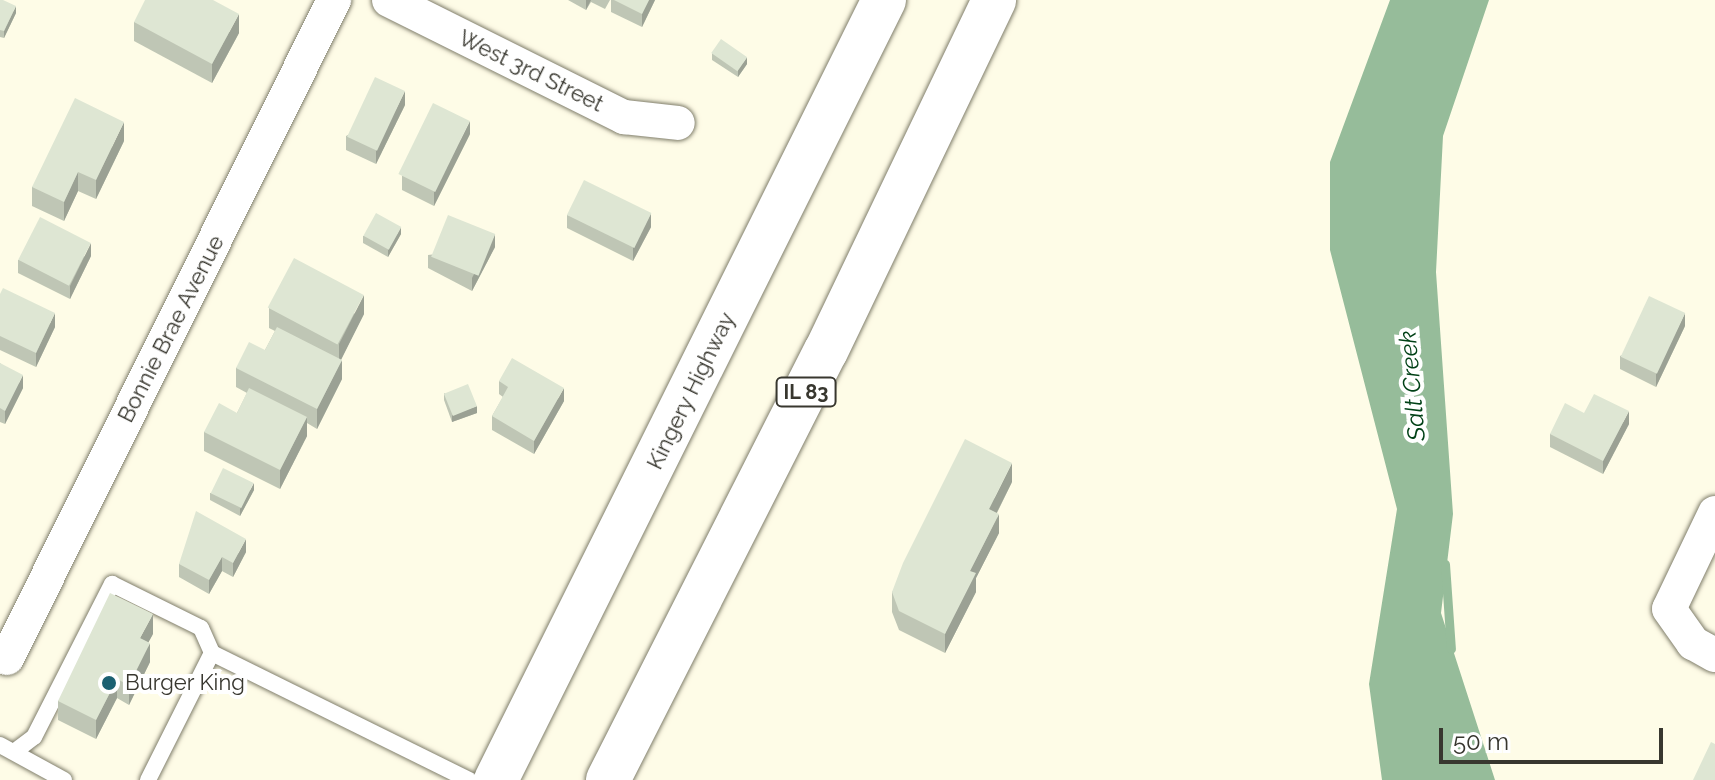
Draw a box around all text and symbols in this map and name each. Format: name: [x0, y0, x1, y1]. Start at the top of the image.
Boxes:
street label: West 3rd Street: [454, 25, 608, 117]
street label: Bonnie Brae Avenue: [112, 231, 230, 427]
street label: Kingery Highway: [641, 308, 741, 474]
water label: Salt Creek: [1393, 330, 1431, 442]
road number: IL 83: [774, 376, 838, 408]
place label: Burger King: [125, 670, 245, 696]
marker: Burger King: [100, 674, 118, 692]
scale bar: [1443, 712, 1667, 762]
text: 50 m: [1453, 727, 1509, 756]

